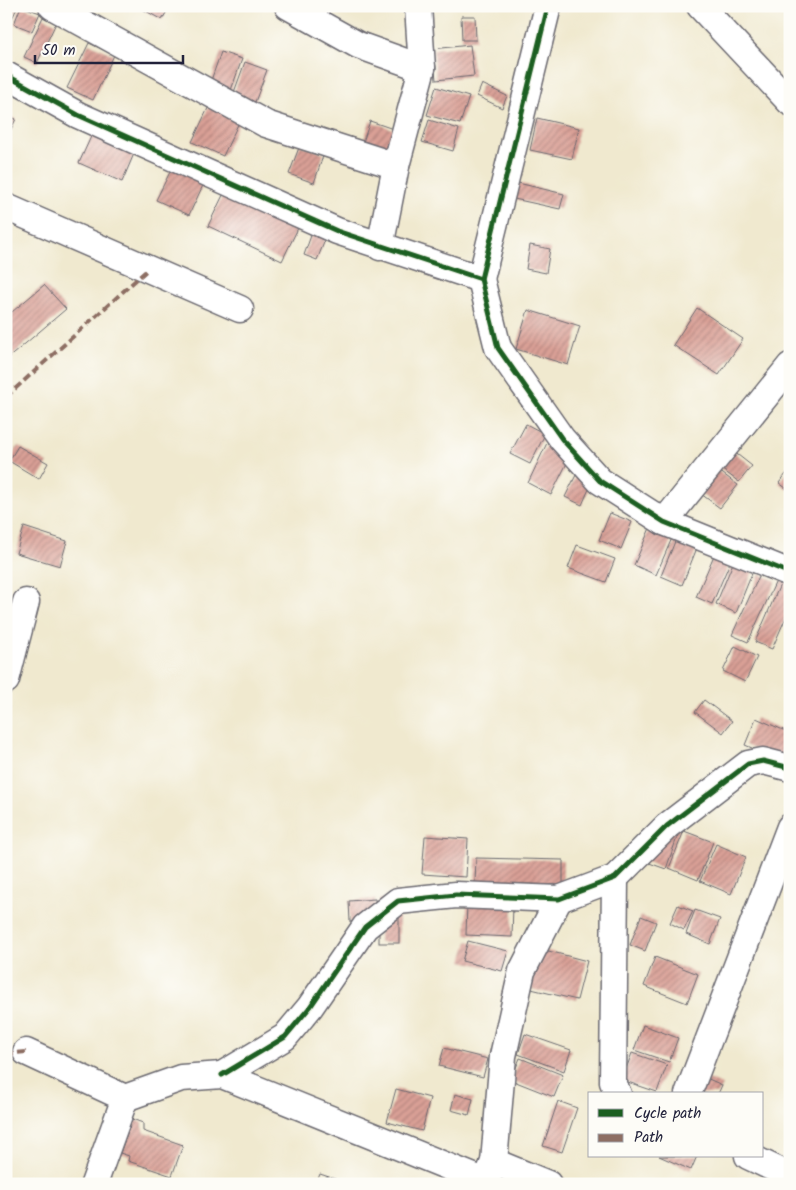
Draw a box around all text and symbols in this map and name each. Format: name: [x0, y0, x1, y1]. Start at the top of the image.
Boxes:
scale bar: [35, 32, 182, 64]
text: 50 m: [42, 39, 76, 63]
legend: [588, 1092, 764, 1158]
text: Cycle path: [634, 1102, 701, 1126]
text: Path: [634, 1126, 663, 1150]

